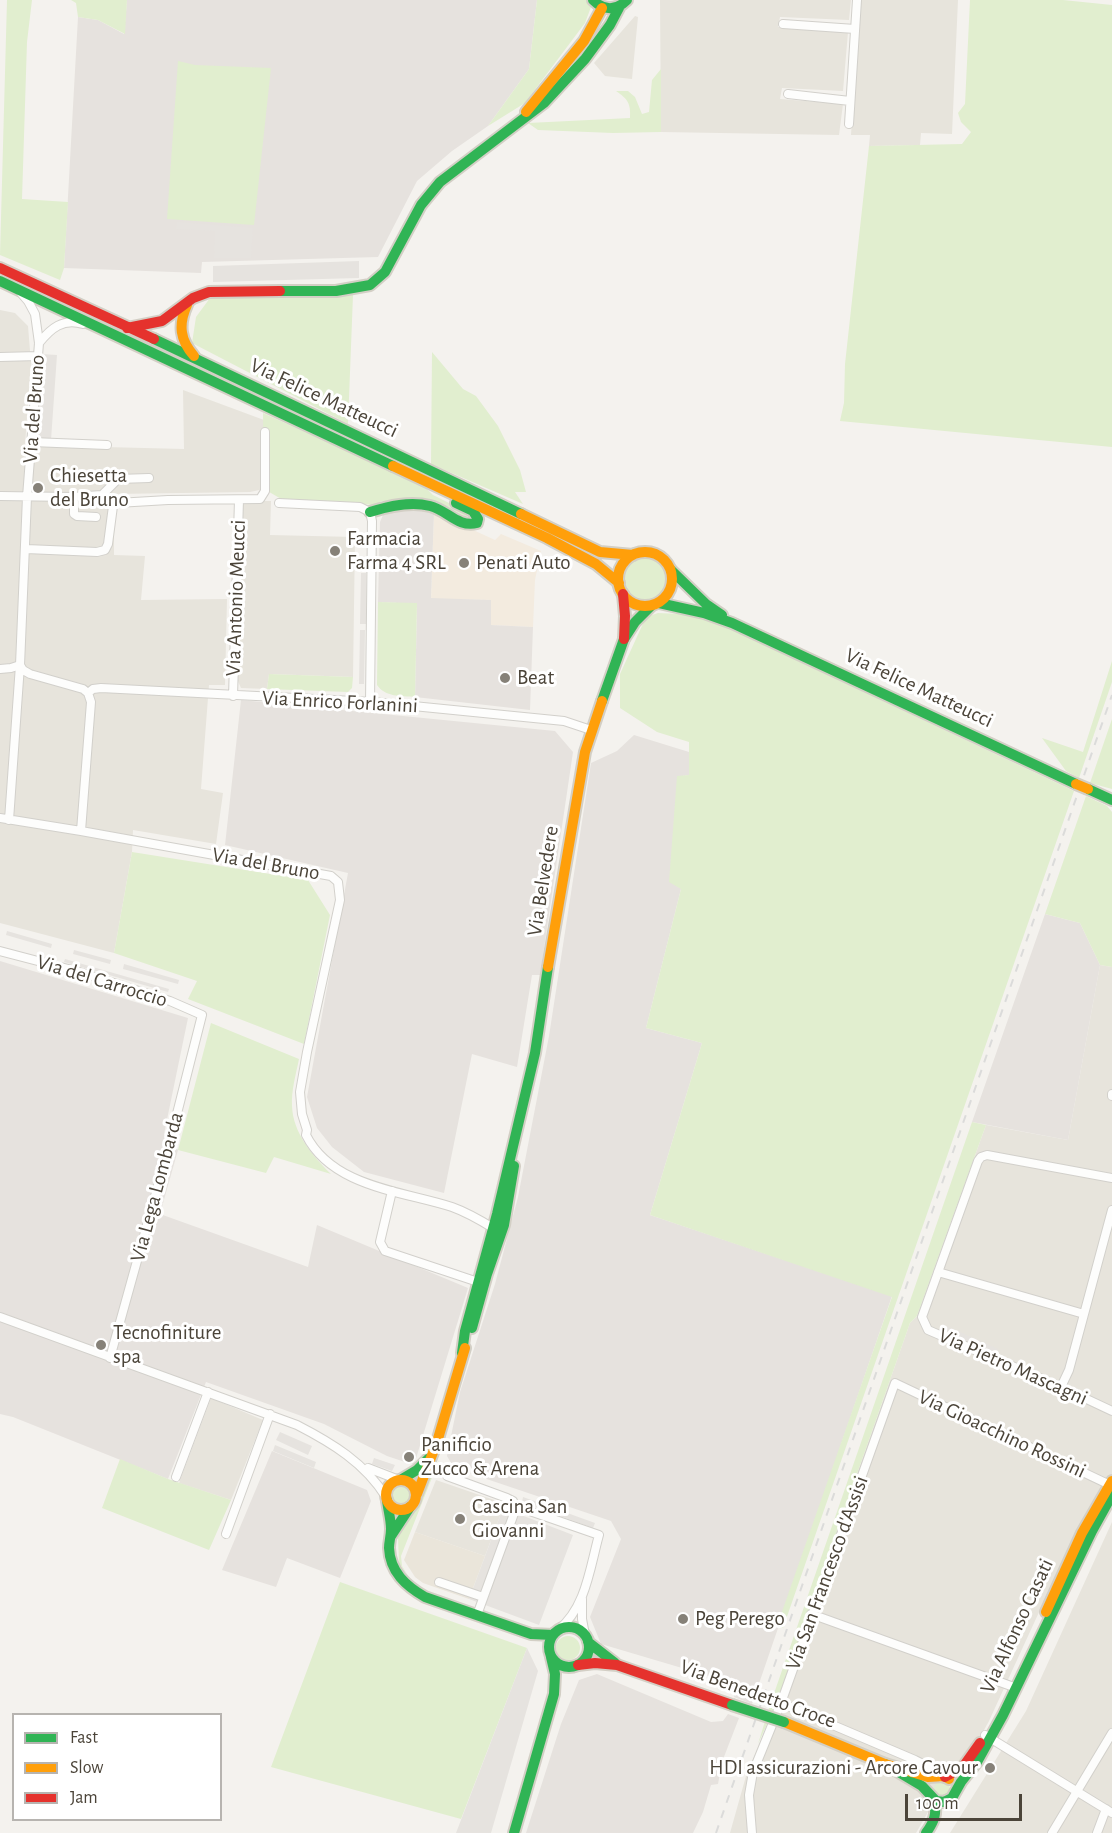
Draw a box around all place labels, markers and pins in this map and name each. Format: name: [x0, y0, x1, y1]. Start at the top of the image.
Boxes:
place label: Chiesetta del Bruno: [50, 463, 129, 513]
marker: Chiesetta del Bruno: [31, 481, 45, 495]
place label: Farmacia Farma 4 SRL: [347, 526, 446, 576]
marker: Farmacia Farma 4 SRL: [328, 544, 342, 558]
place label: Penati Auto: [476, 550, 571, 576]
marker: Penati Auto: [457, 556, 471, 570]
place label: Beat: [517, 665, 554, 691]
marker: Beat: [498, 671, 512, 685]
place label: Tecnofiniture spa: [113, 1320, 221, 1370]
marker: Tecnofiniture spa: [94, 1338, 108, 1352]
place label: Panificio Zucco & Arena: [421, 1432, 539, 1482]
marker: Panificio Zucco & Arena: [402, 1450, 416, 1464]
place label: Cascina San Giovanni: [472, 1494, 567, 1544]
marker: Cascina San Giovanni: [453, 1512, 467, 1526]
place label: Peg Perego: [695, 1606, 785, 1632]
marker: Peg Perego: [676, 1612, 690, 1626]
place label: HDI assicurazioni - Arcore Cavour: [709, 1755, 978, 1781]
marker: HDI assicurazioni - Arcore Cavour: [983, 1761, 997, 1775]

